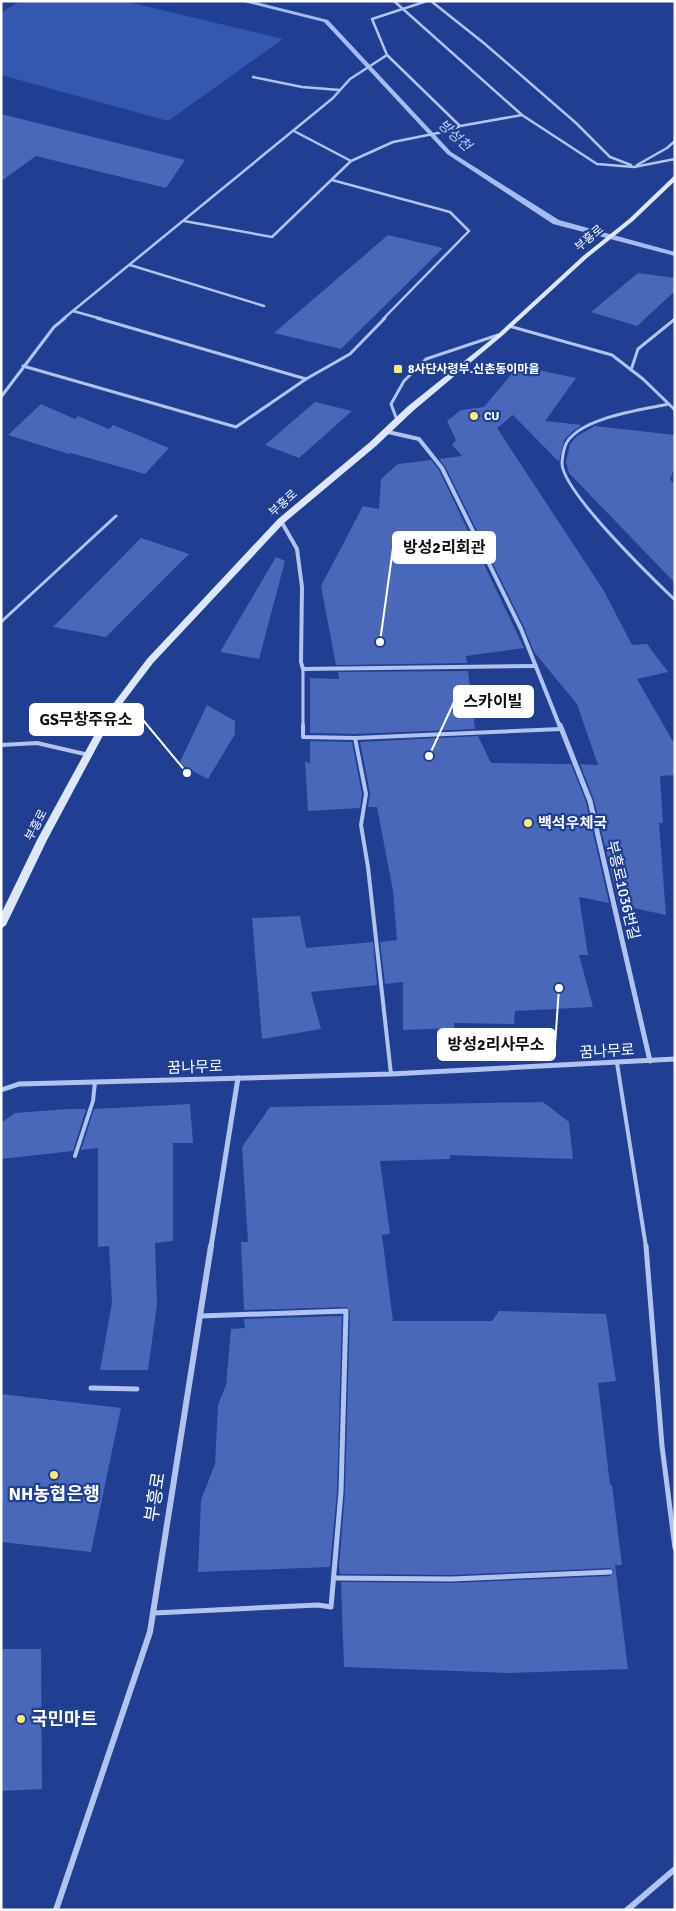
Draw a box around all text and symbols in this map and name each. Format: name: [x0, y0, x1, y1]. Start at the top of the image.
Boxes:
water label: 방성천: [435, 116, 476, 155]
street label: 부흥로: [572, 222, 607, 255]
place label: 8사단사령부.신촌동이마을: [408, 362, 539, 377]
marker: 8사단사령부.신촌동이마을: [392, 363, 404, 375]
place label: CU: [484, 409, 499, 424]
marker: CU: [468, 410, 480, 422]
street label: 부흥로: [266, 487, 301, 520]
callout: 방성2리회관: [393, 532, 495, 563]
text: 방성2리회관: [403, 538, 485, 558]
callout: 스카이빌: [454, 686, 533, 717]
text: 스카이빌: [464, 692, 522, 712]
callout: GS무창주유소: [30, 704, 143, 735]
text: GS무창주유소: [40, 710, 133, 730]
street label: 부흥로: [22, 807, 51, 843]
place label: 백석우체국: [538, 814, 607, 832]
marker: 백석우체국: [522, 817, 534, 829]
street label: 부흥로1036번길: [603, 839, 643, 941]
callout: 방성2리사무소: [438, 1029, 555, 1060]
text: 방성2리사무소: [448, 1035, 545, 1055]
street label: 꿈나무로: [579, 1041, 635, 1061]
street label: 꿈나무로: [167, 1057, 223, 1077]
marker: NH농협은행: [48, 1469, 60, 1481]
street label: 부흥로: [140, 1471, 170, 1523]
place label: NH농협은행: [8, 1483, 100, 1505]
place label: 국민마트: [31, 1708, 97, 1730]
marker: 국민마트: [15, 1713, 27, 1725]

